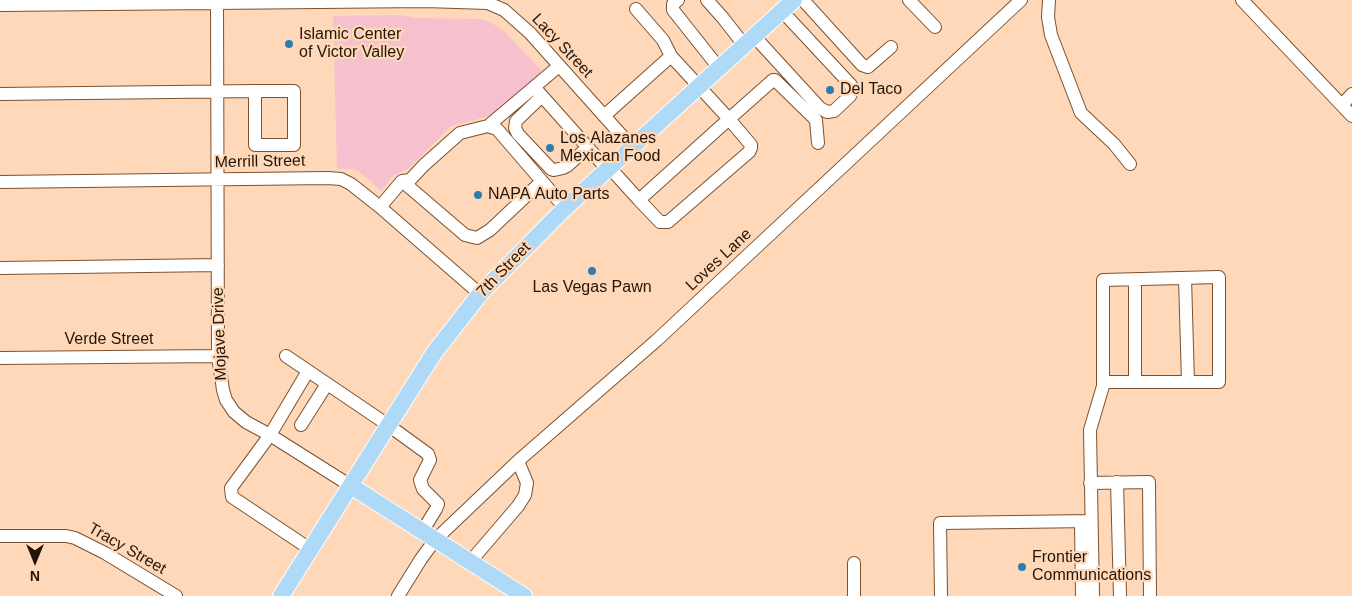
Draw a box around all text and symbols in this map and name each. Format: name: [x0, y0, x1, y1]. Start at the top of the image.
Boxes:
street label: Lacy Street: [527, 10, 597, 82]
place label: Islamic Center of Victor Valley: [299, 25, 404, 63]
marker: Islamic Center of Victor Valley: [283, 38, 295, 50]
place label: Del Taco: [840, 80, 902, 100]
marker: Del Taco: [824, 84, 836, 96]
place label: Los Alazanes Mexican Food: [560, 129, 660, 167]
marker: Los Alazanes Mexican Food: [544, 142, 556, 154]
street label: Merrill Street: [214, 152, 306, 172]
place label: NAPA Auto Parts: [488, 185, 610, 205]
marker: NAPA Auto Parts: [472, 189, 484, 201]
street label: Loves Lane: [682, 225, 756, 295]
street label: 7th Street: [473, 238, 535, 302]
marker: Las Vegas Pawn: [586, 265, 598, 277]
place label: Las Vegas Pawn: [532, 278, 652, 298]
street label: Mojave Drive: [209, 287, 231, 381]
street label: Verde Street: [65, 330, 153, 350]
street label: Tracy Street: [85, 519, 169, 579]
north arrow: [10, 536, 60, 586]
place label: Frontier Communications: [1032, 548, 1151, 586]
marker: Frontier Communications: [1016, 561, 1028, 573]
text: N: [30, 568, 40, 584]

